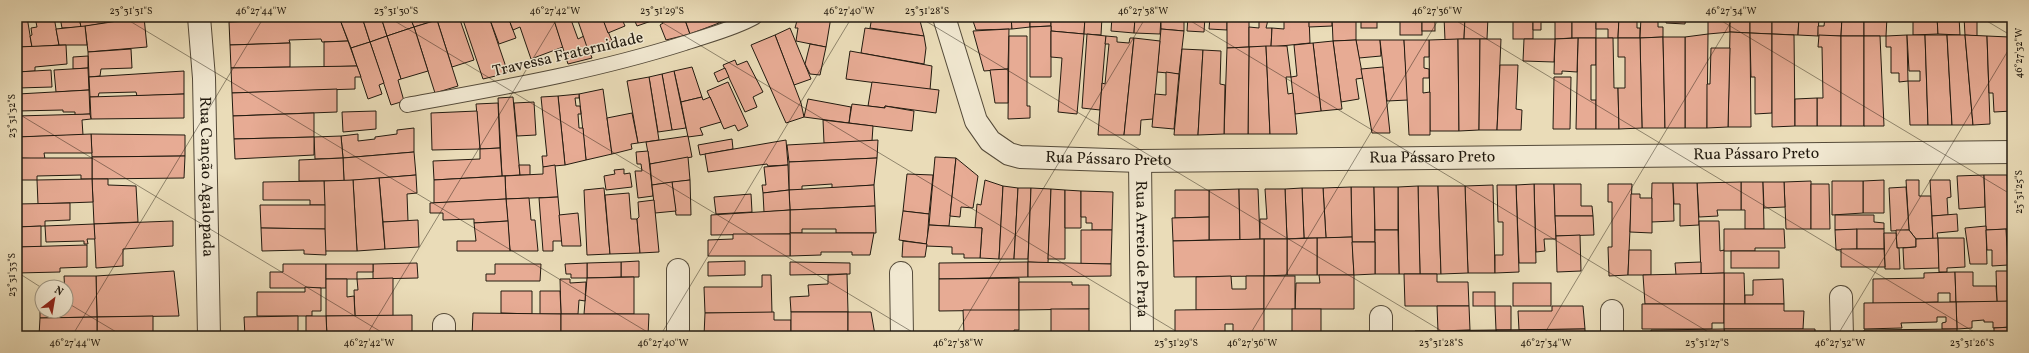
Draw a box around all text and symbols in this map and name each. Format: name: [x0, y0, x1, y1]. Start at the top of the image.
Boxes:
text: 23°31'31"S: [110, 4, 153, 18]
text: 46°27'44"W: [235, 4, 287, 18]
text: 23°31'30"S: [374, 4, 418, 18]
text: 46°27'42"W: [530, 4, 580, 18]
text: 23°31'29"S: [640, 4, 684, 18]
text: 46°27'40"W: [823, 4, 875, 18]
text: 23°31'28"S: [905, 4, 949, 18]
text: 46°27'38"W: [1118, 4, 1168, 18]
text: 46°27'36"W: [1412, 4, 1462, 18]
text: 46°27'34"W: [1705, 4, 1757, 18]
street label: Travessa Fraternidade: [490, 27, 646, 83]
text: 46°27'32"W: [2012, 28, 2026, 78]
text: 23°31'32"S: [5, 94, 19, 138]
street label: Rua Canção Agalopada: [193, 96, 218, 257]
street label: Rua Pássaro Preto: [1693, 143, 1819, 166]
street label: Rua Pássaro Preto: [1369, 146, 1495, 170]
street label: Rua Pássaro Preto: [1045, 147, 1171, 172]
text: 23°31'25"S: [2012, 170, 2026, 214]
street label: Rua Arreio de Prata: [1129, 180, 1153, 318]
text: 23°31'33"S: [5, 253, 19, 297]
north arrow: [34, 279, 74, 319]
text: N: [51, 283, 66, 300]
text: 46°27'44"W: [49, 336, 101, 350]
text: 46°27'42"W: [344, 336, 394, 350]
text: 46°27'40"W: [637, 336, 689, 350]
text: 46°27'38"W: [933, 336, 983, 350]
text: 23°31'29"S: [1154, 336, 1198, 350]
text: 46°27'36"W: [1227, 336, 1277, 350]
text: 23°31'28"S: [1419, 336, 1463, 350]
text: 46°27'34"W: [1520, 336, 1572, 350]
text: 23°31'27"S: [1685, 336, 1729, 350]
text: 46°27'32"W: [1815, 336, 1865, 350]
text: 23°31'26"S: [1950, 336, 1994, 350]

